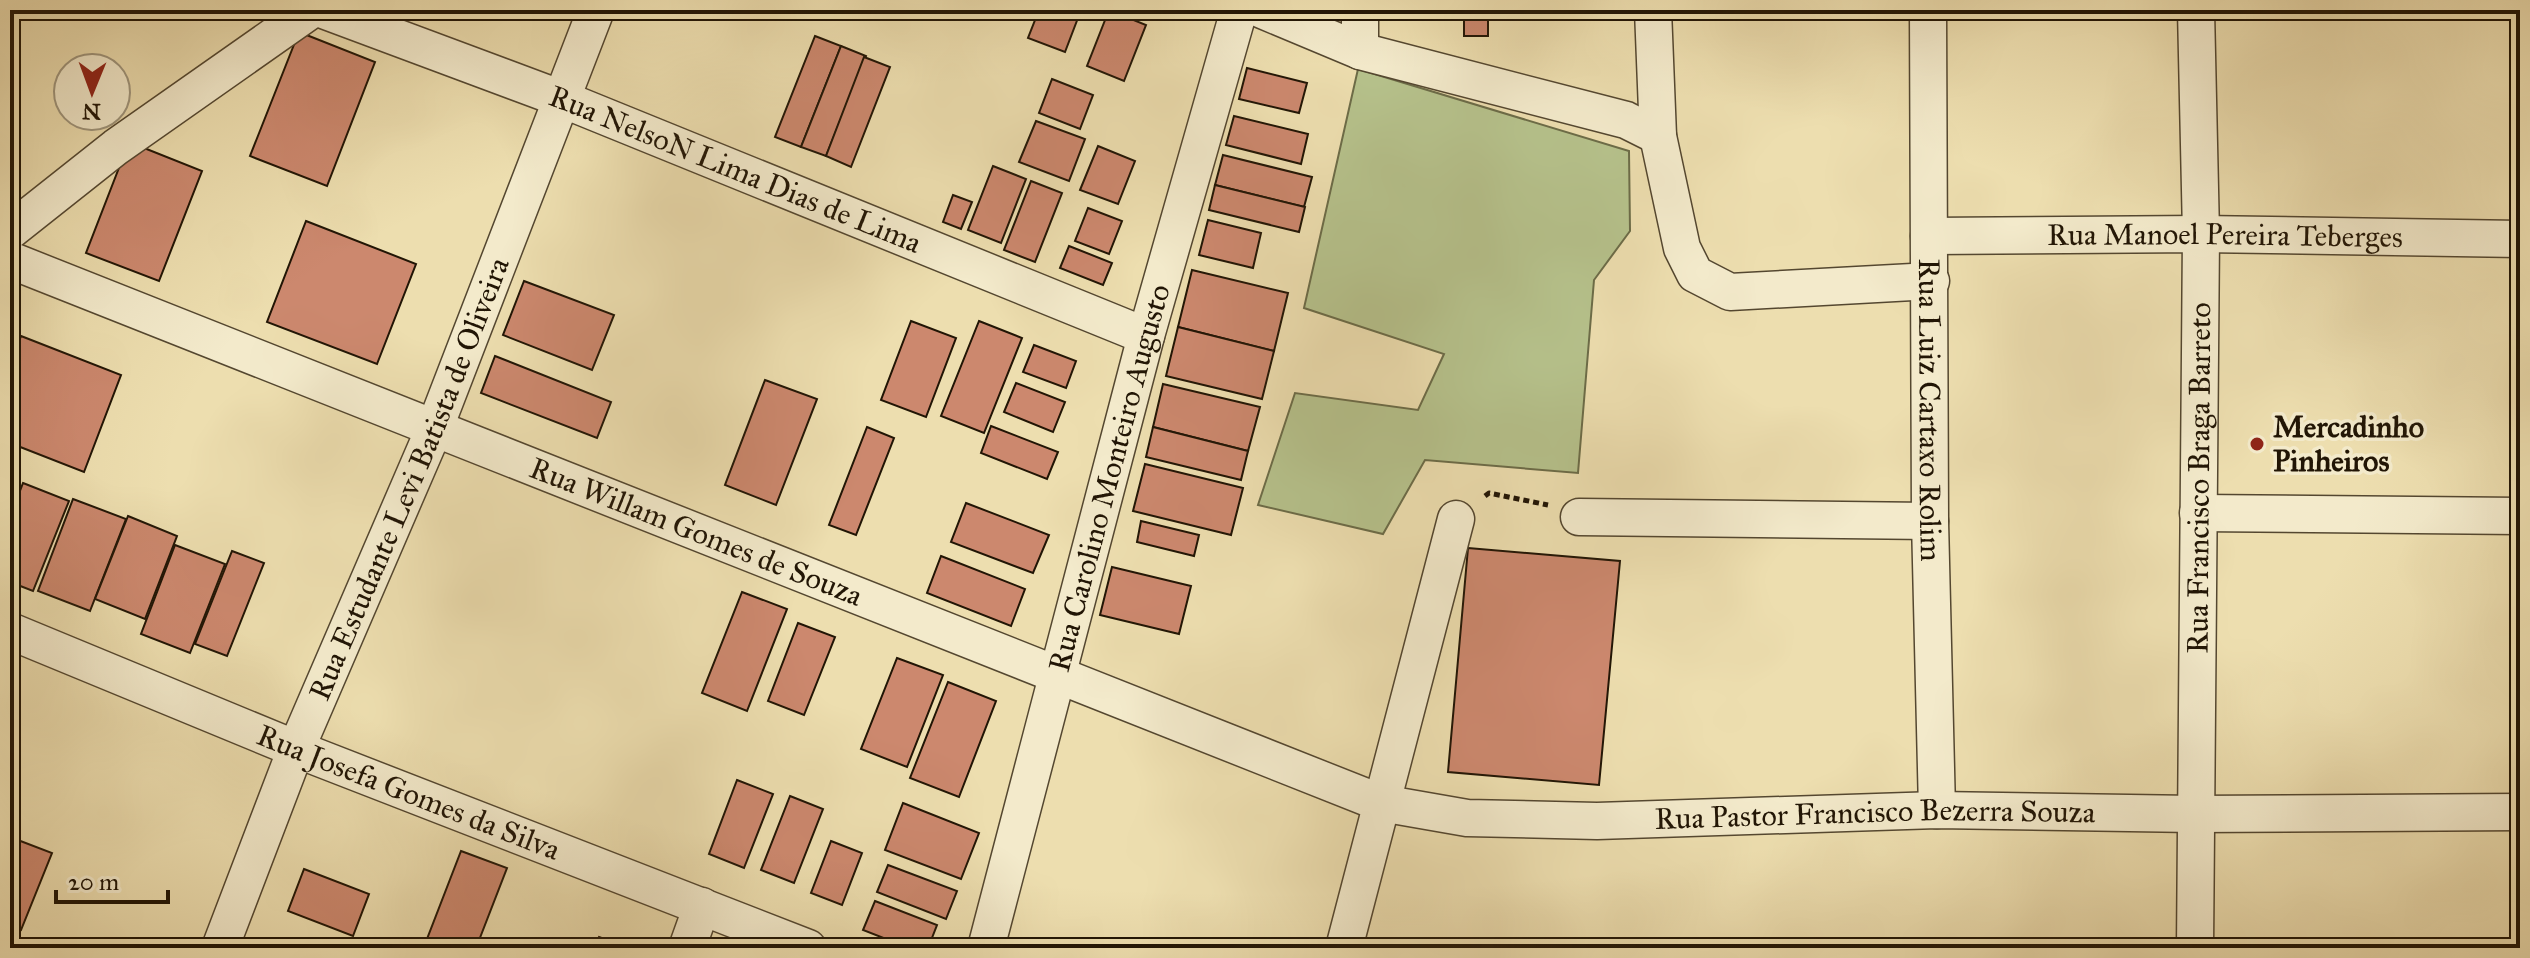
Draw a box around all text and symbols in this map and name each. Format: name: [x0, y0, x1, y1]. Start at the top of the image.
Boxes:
north arrow: [52, 52, 132, 132]
street label: Rua NelsoN Lima Dias de Lima: [544, 78, 927, 261]
text: N: [82, 98, 101, 125]
street label: Rua Manoel Pereira Teberges: [2047, 216, 2403, 255]
street label: Rua Estudante Levi Batista de Oliveira: [301, 252, 517, 706]
street label: Rua Luiz Cartaxo Rolim: [1911, 258, 1949, 562]
street label: Rua Carolino Monteiro Augusto: [1041, 280, 1178, 676]
street label: Rua Francisco Braga Barreto: [2179, 302, 2218, 654]
place label: Mercadinho Pinheiros: [2273, 409, 2424, 479]
marker: Mercadinho Pinheiros: [2248, 435, 2266, 453]
street label: Rua Willam Gomes de Souza: [525, 450, 868, 614]
street label: Rua Josefa Gomes da Silva: [252, 717, 565, 868]
street label: Rua Pastor Francisco Bezerra Souza: [1654, 792, 2096, 837]
scale bar: [56, 854, 168, 904]
text: 20 m: [68, 867, 119, 897]

